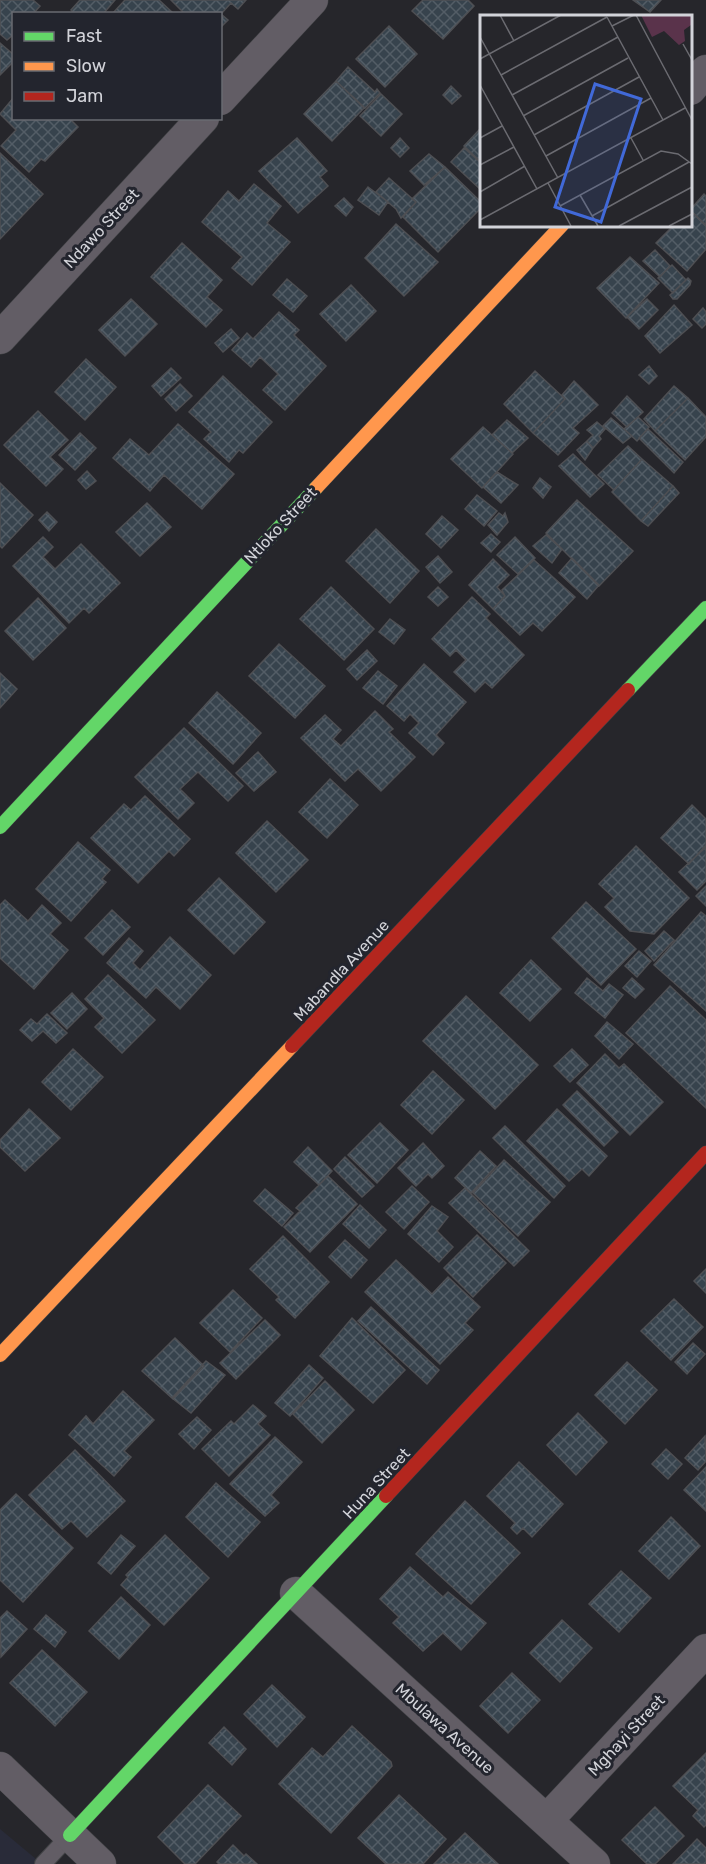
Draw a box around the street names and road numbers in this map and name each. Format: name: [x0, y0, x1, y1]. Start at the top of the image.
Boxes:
street label: Ndawo Street: [60, 185, 143, 272]
street label: Ntloko Street: [240, 483, 321, 568]
street label: Mabandla Avenue: [290, 916, 393, 1025]
street label: Huna Street: [339, 1444, 414, 1523]
street label: Mbulawa Avenue: [392, 1679, 498, 1777]
street label: Mghayi Street: [584, 1691, 669, 1780]

